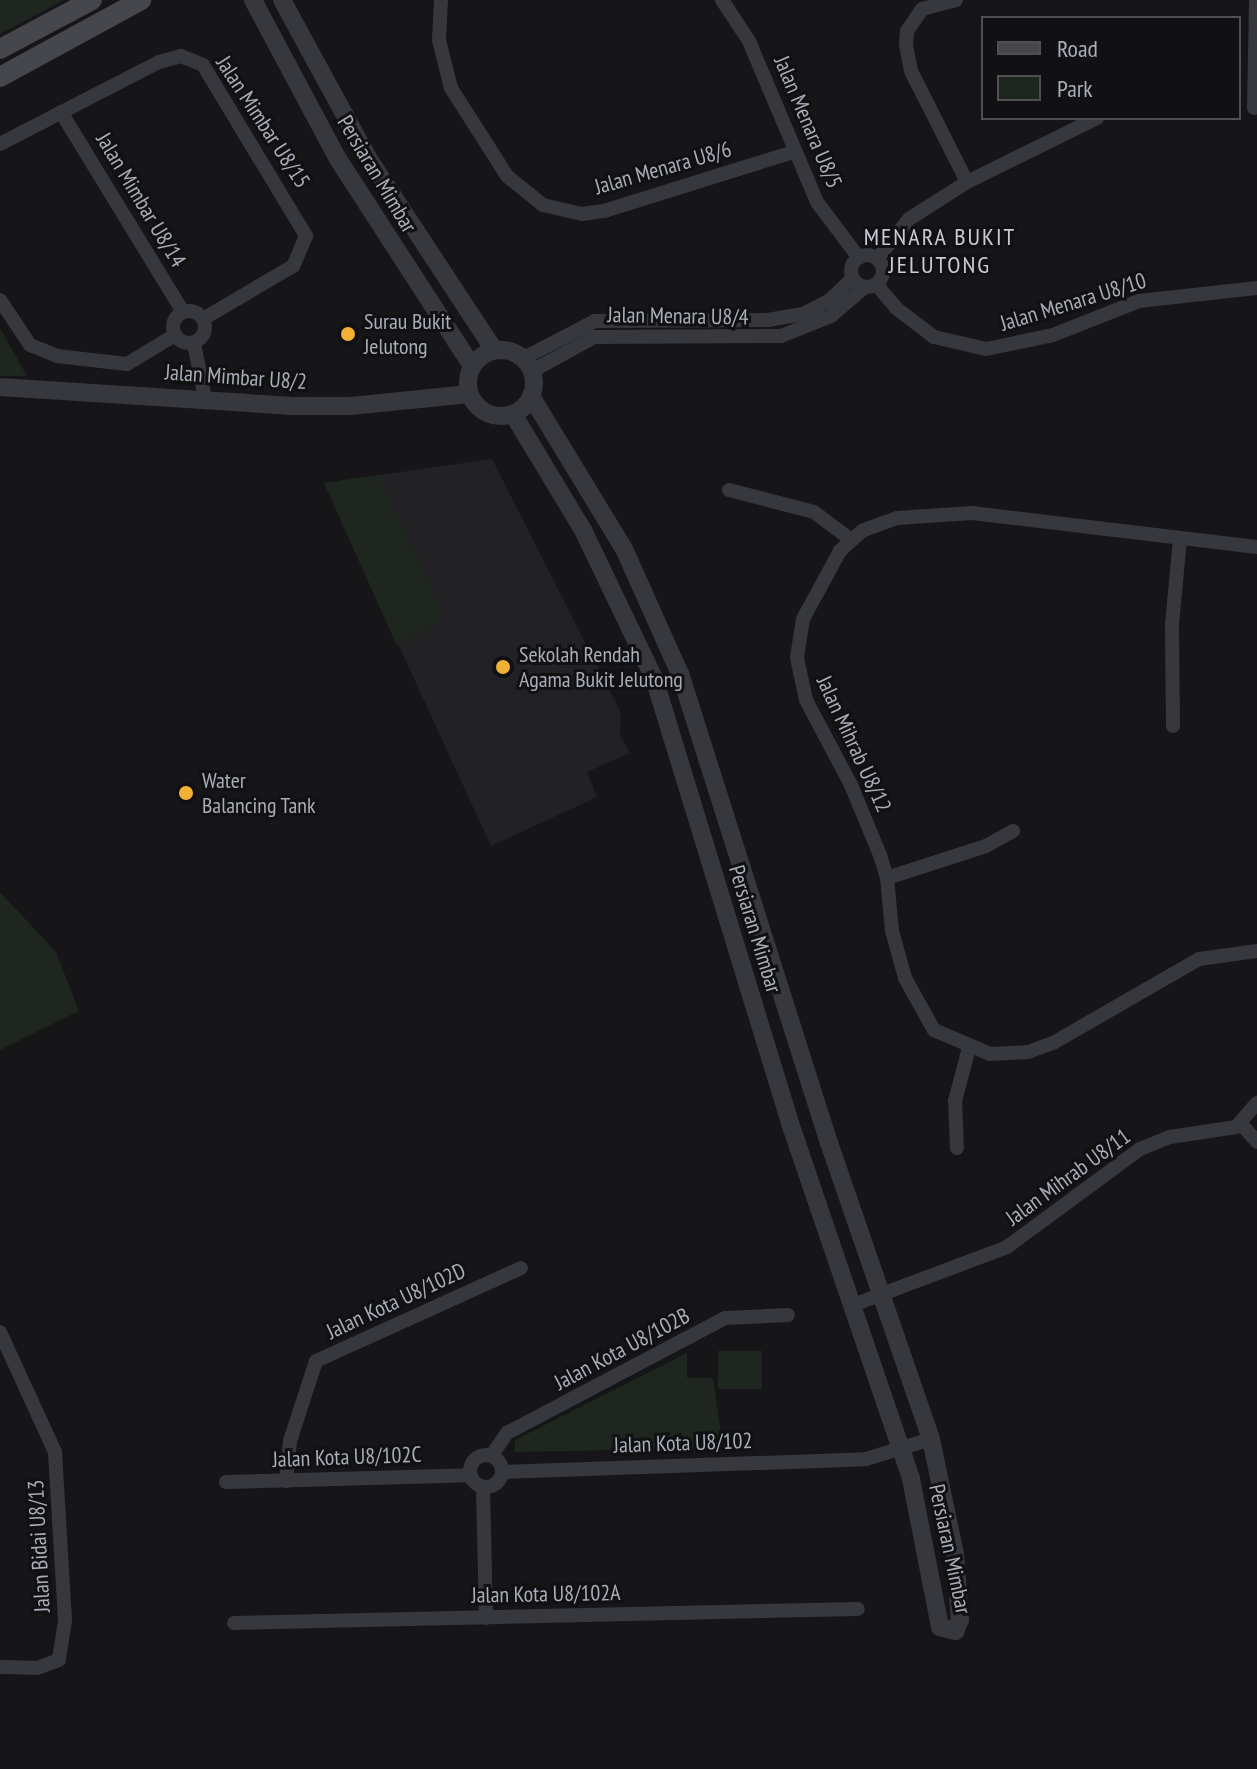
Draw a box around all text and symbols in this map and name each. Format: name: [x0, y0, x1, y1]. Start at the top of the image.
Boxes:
legend: [981, 16, 1241, 120]
text: Road: [1057, 33, 1098, 64]
street label: Jalan Mimbar U8/15: [210, 51, 316, 193]
street label: Jalan Menara U8/5: [768, 52, 848, 192]
text: Park: [1057, 73, 1093, 104]
street label: Persiaran Mimbar: [332, 111, 422, 237]
street label: Jalan Mimbar U8/14: [91, 128, 191, 272]
street label: Jalan Menara U8/6: [592, 136, 734, 200]
district label: MENARA BUKIT JELUTONG: [863, 223, 1017, 279]
street label: Jalan Menara U8/10: [997, 267, 1149, 337]
street label: Jalan Menara U8/4: [607, 302, 749, 330]
place label: Surau Bukit Jelutong: [364, 308, 451, 360]
marker: Surau Bukit Jelutong: [339, 325, 357, 343]
street label: Jalan Mimbar U8/2: [164, 359, 308, 395]
place label: Sekolah Rendah Agama Bukit Jelutong: [519, 641, 683, 692]
marker: Sekolah Rendah Agama Bukit Jelutong: [494, 658, 512, 676]
street label: Jalan Mihrab U8/12: [811, 672, 897, 816]
place label: Water Balancing Tank: [202, 767, 316, 818]
marker: Water Balancing Tank: [177, 784, 195, 802]
street label: Persiaran Mimbar: [723, 862, 787, 996]
street label: Jalan Mihrab U8/11: [1001, 1123, 1135, 1231]
street label: Jalan Kota U8/102D: [322, 1257, 470, 1345]
street label: Jalan Kota U8/102B: [550, 1302, 694, 1396]
street label: Jalan Kota U8/102: [613, 1427, 753, 1459]
street label: Jalan Kota U8/102C: [272, 1441, 422, 1473]
street label: Jalan Bidai U8/13: [22, 1479, 56, 1613]
street label: Persiaran Mimbar: [923, 1482, 977, 1616]
street label: Jalan Kota U8/102A: [471, 1579, 621, 1609]

